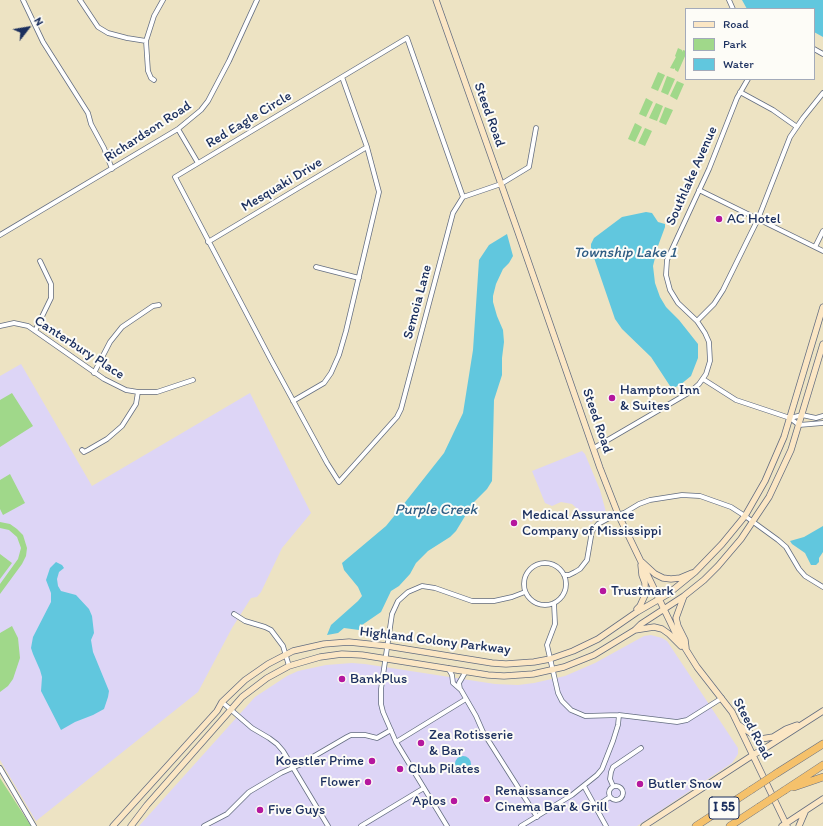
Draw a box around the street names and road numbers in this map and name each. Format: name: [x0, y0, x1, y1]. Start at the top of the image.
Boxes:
street label: Steed Road: [470, 81, 508, 149]
street label: Red Eagle Circle: [203, 88, 295, 152]
street label: Richardson Road: [101, 98, 195, 166]
street label: Southlake Avenue: [663, 124, 721, 228]
street label: Mesquaki Drive: [238, 154, 326, 216]
street label: Semoia Lane: [400, 263, 436, 341]
street label: Canterbury Place: [31, 313, 127, 383]
street label: Steed Road: [578, 386, 616, 456]
street label: Highland Colony Parkway: [359, 623, 511, 659]
street label: Steed Road: [729, 695, 775, 763]
road number: I 55: [709, 797, 739, 819]

